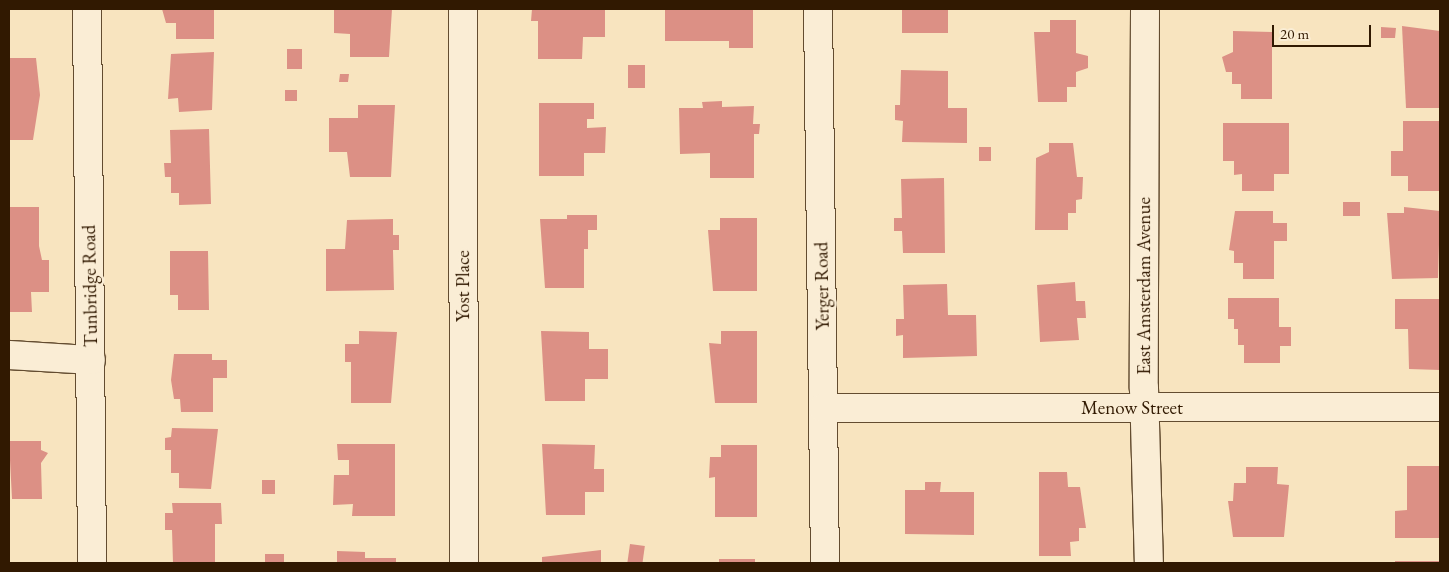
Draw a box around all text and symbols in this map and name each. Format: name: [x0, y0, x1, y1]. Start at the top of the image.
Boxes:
scale bar: [1274, 15, 1373, 47]
text: 20 m: [1280, 24, 1309, 43]
street label: East Amsterdam Avenue: [1133, 197, 1155, 375]
street label: Tunbridge Road: [78, 225, 102, 347]
street label: Yerger Road: [810, 242, 834, 330]
street label: Yost Place: [452, 250, 474, 322]
street label: Menow Street: [1081, 397, 1183, 419]

